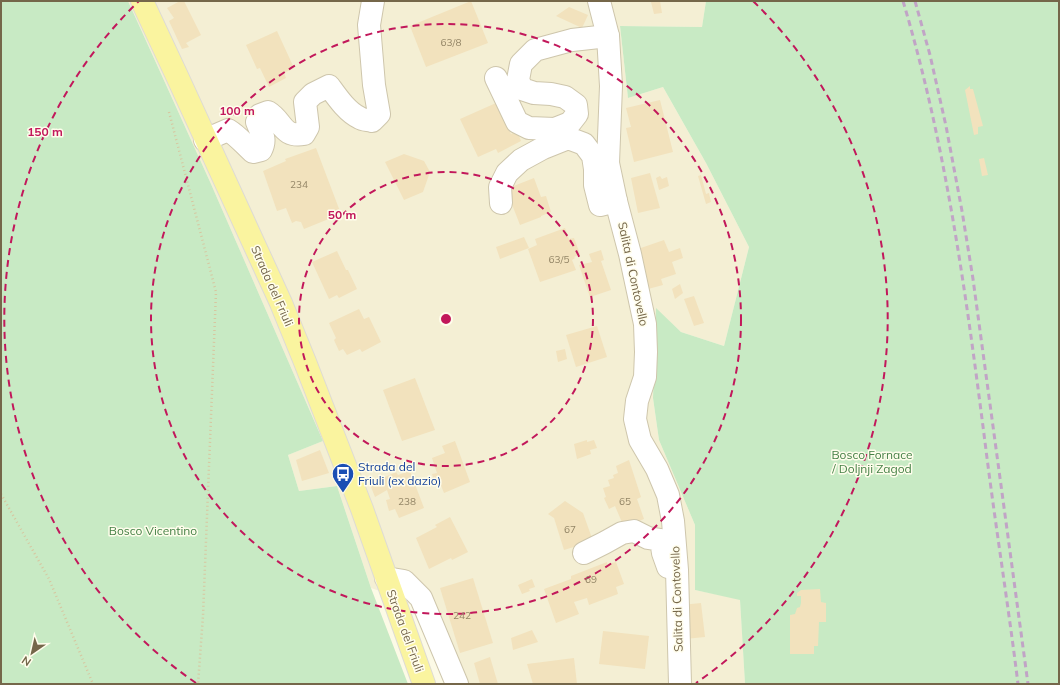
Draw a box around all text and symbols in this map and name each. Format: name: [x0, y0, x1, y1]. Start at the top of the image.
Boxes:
house number: 63/8: [441, 36, 461, 49]
text: 100 m: [219, 103, 255, 118]
text: 150 m: [27, 124, 63, 139]
house number: 234: [290, 178, 308, 191]
text: 50 m: [328, 207, 356, 222]
street label: Salita di Contovello: [615, 220, 652, 327]
street label: Strada del Friuli: [248, 243, 297, 329]
house number: 63/5: [549, 253, 569, 266]
centre of rings: [439, 312, 453, 326]
park label: Bosco Fornace / Doljnji Zagod: [831, 447, 913, 476]
place label: Strada del Friuli (ex dazio): [358, 459, 441, 488]
bus stop icon: Strada del Friuli (ex dazio): [330, 461, 356, 494]
house number: 238: [398, 495, 416, 508]
house number: 65: [619, 495, 631, 508]
park label: Bosco Vicentino: [109, 523, 197, 538]
house number: 67: [564, 523, 576, 536]
street label: Salita di Contovello: [667, 546, 686, 652]
house number: 69: [585, 573, 597, 586]
street label: Strada del Friuli: [384, 587, 427, 674]
house number: 242: [453, 609, 471, 622]
north arrow: [12, 633, 52, 673]
text: N: [19, 653, 34, 669]

